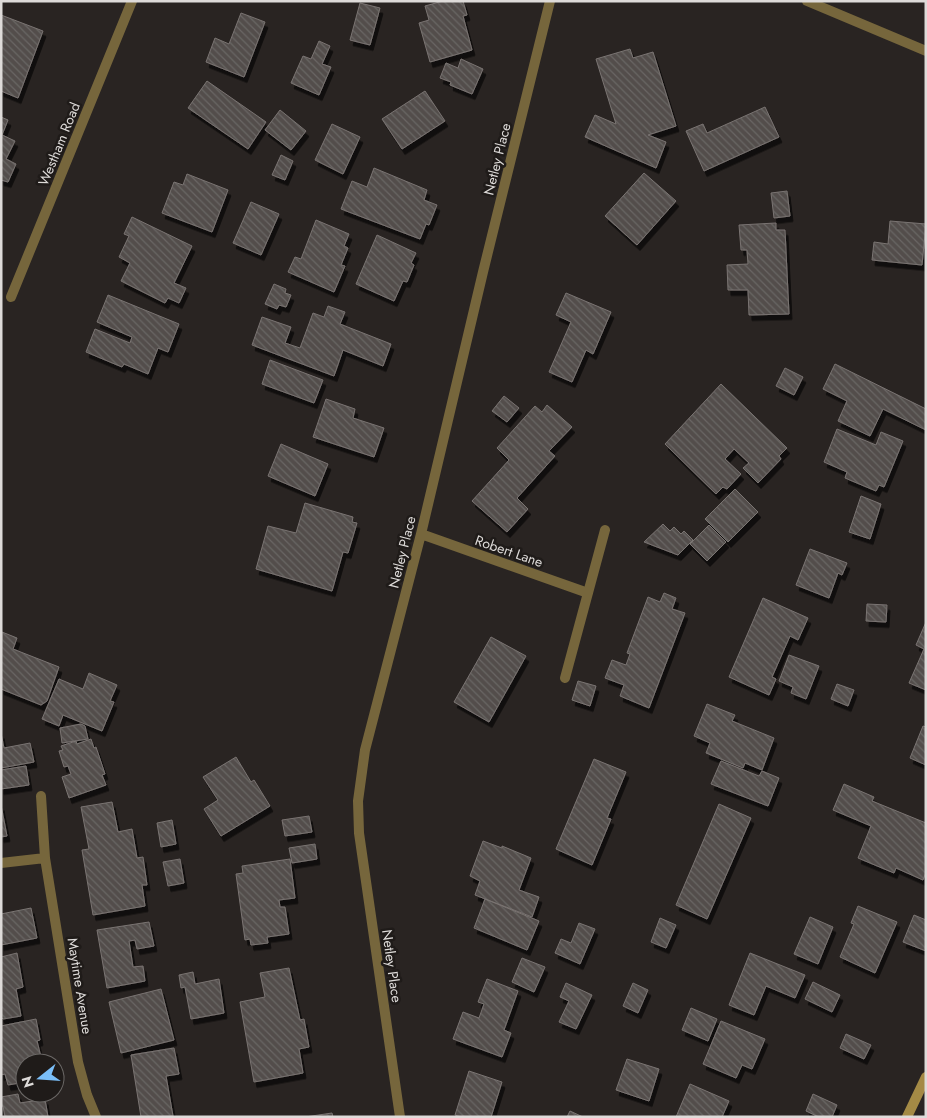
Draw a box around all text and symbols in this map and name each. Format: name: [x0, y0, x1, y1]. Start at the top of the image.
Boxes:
street label: Westham Road: [33, 99, 85, 189]
street label: Netley Place: [478, 121, 516, 197]
street label: Netley Place: [383, 514, 421, 590]
street label: Robert Lane: [472, 530, 546, 572]
street label: Netley Place: [377, 928, 407, 1004]
street label: Maytime Avenue: [63, 936, 97, 1036]
north arrow: [15, 1053, 65, 1103]
text: N: [16, 1074, 39, 1090]

